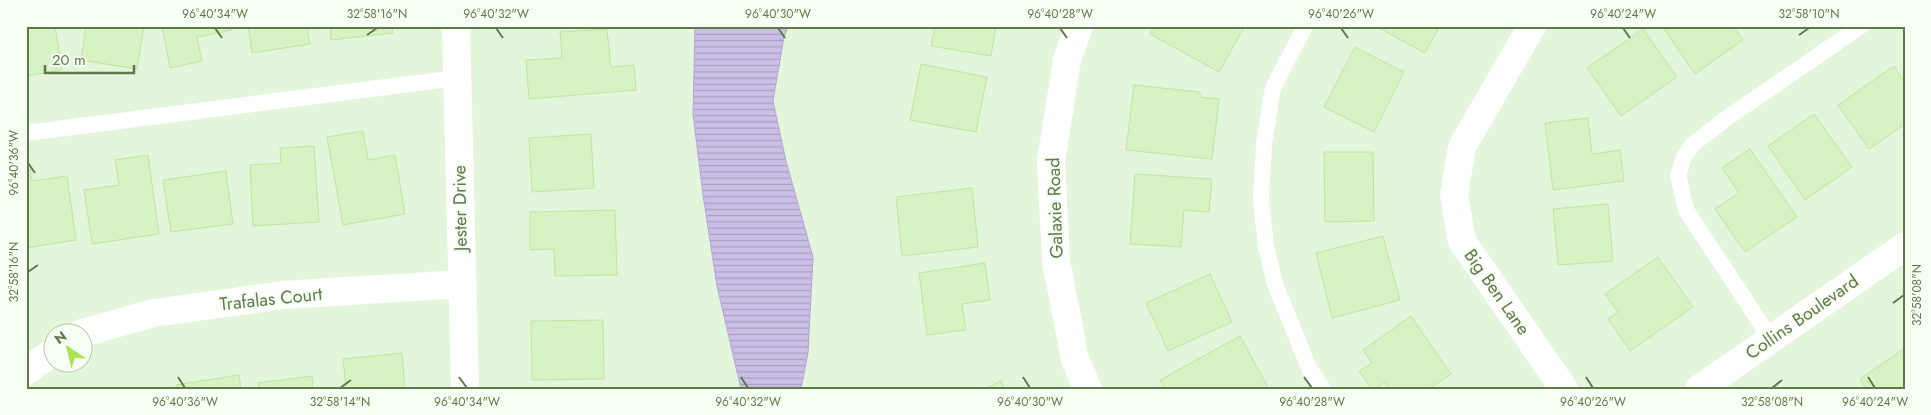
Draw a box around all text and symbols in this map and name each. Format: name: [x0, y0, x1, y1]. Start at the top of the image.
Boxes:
text: 96°40'34"W: [182, 5, 248, 23]
text: 32°58'16"N: [347, 5, 407, 23]
text: 96°40'32"W: [463, 5, 529, 23]
text: 96°40'30"W: [745, 5, 811, 23]
text: 96°40'28"W: [1027, 5, 1093, 23]
text: 96°40'26"W: [1308, 5, 1374, 23]
text: 96°40'24"W: [1590, 5, 1656, 23]
text: 32°58'10"N: [1779, 5, 1839, 23]
scale bar: [45, 42, 134, 74]
text: 20 m: [52, 49, 86, 71]
text: 96°40'36"W: [5, 130, 23, 196]
street label: Galaxie Road: [1040, 157, 1070, 259]
street label: Jester Drive: [446, 165, 474, 253]
text: 32°58'16"N: [5, 242, 23, 302]
street label: Big Ben Lane: [1458, 244, 1536, 340]
text: 32°58'08"N: [1908, 264, 1926, 326]
street label: Collins Boulevard: [1740, 268, 1864, 366]
street label: Trafalas Court: [218, 281, 324, 317]
north arrow: [42, 322, 92, 372]
text: N: [50, 326, 71, 349]
text: 96°40'36"W: [152, 393, 218, 411]
text: 32°58'14"N: [310, 393, 370, 411]
text: 96°40'34"W: [434, 393, 500, 411]
text: 96°40'32"W: [715, 393, 781, 411]
text: 96°40'30"W: [997, 393, 1063, 411]
text: 96°40'28"W: [1279, 393, 1345, 411]
text: 96°40'26"W: [1560, 393, 1626, 411]
text: 32°58'08"N: [1741, 393, 1803, 411]
text: 96°40'24"W: [1842, 393, 1908, 411]

